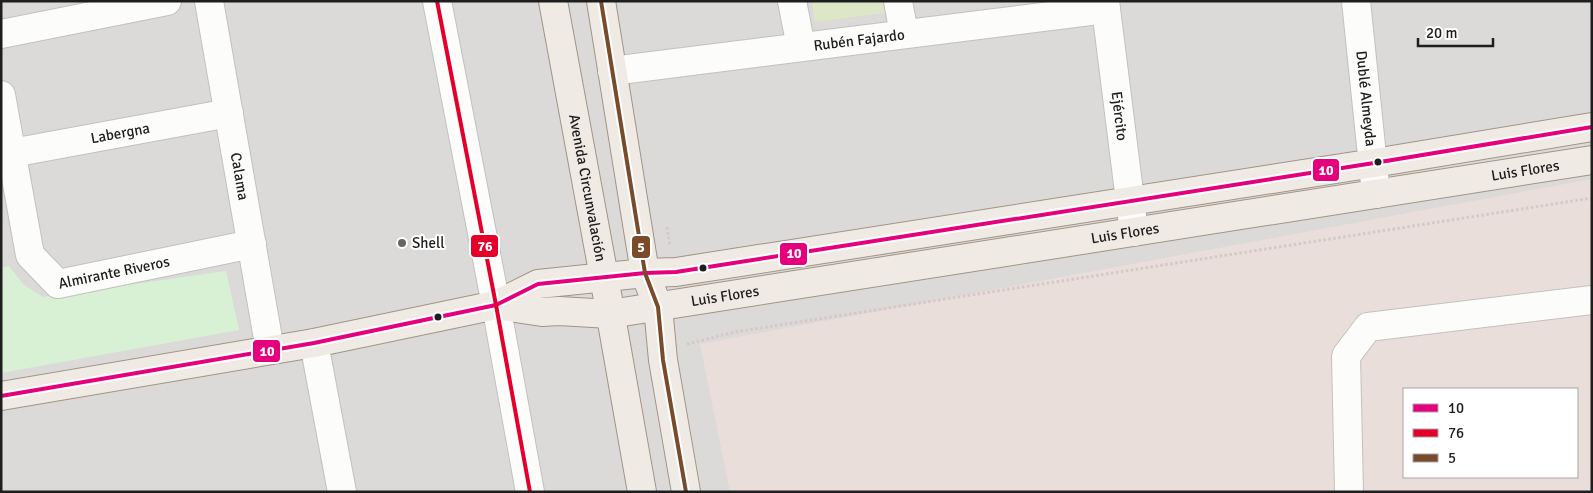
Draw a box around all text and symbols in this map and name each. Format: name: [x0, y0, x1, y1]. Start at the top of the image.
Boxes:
scale bar: [1418, 15, 1493, 47]
text: 20 m: [1426, 24, 1457, 42]
street label: Rubén Fajardo: [812, 25, 906, 55]
street label: Dublé Almeyda: [1352, 50, 1380, 147]
street label: Ejército: [1107, 90, 1131, 142]
street label: Avenida Circunvalación: [565, 113, 610, 263]
street label: Labergna: [89, 119, 151, 147]
street label: Calama: [227, 151, 253, 202]
street label: Luis Flores: [1490, 156, 1561, 185]
unlabelled marker: [1373, 157, 1383, 167]
line badge: 10: [1312, 158, 1340, 182]
text: 10: [1318, 162, 1334, 179]
street label: Luis Flores: [1090, 219, 1161, 247]
place label: Shell: [412, 234, 445, 252]
line badge: 76: [470, 234, 499, 258]
line badge: 5: [631, 235, 651, 259]
marker: Shell: [396, 237, 408, 249]
text: 76: [477, 238, 493, 255]
text: 5: [637, 239, 645, 256]
line badge: 10: [779, 242, 808, 266]
text: 10: [786, 245, 802, 262]
street label: Almirante Riveros: [57, 252, 172, 293]
unlabelled marker: [698, 263, 708, 273]
street label: Luis Flores: [690, 282, 761, 310]
unlabelled marker: [433, 312, 443, 322]
line badge: 10: [252, 339, 281, 363]
text: 10: [259, 343, 275, 360]
legend: [1403, 388, 1578, 478]
text: 10: [1448, 399, 1464, 417]
text: 76: [1448, 424, 1464, 442]
text: 5: [1448, 449, 1456, 467]

